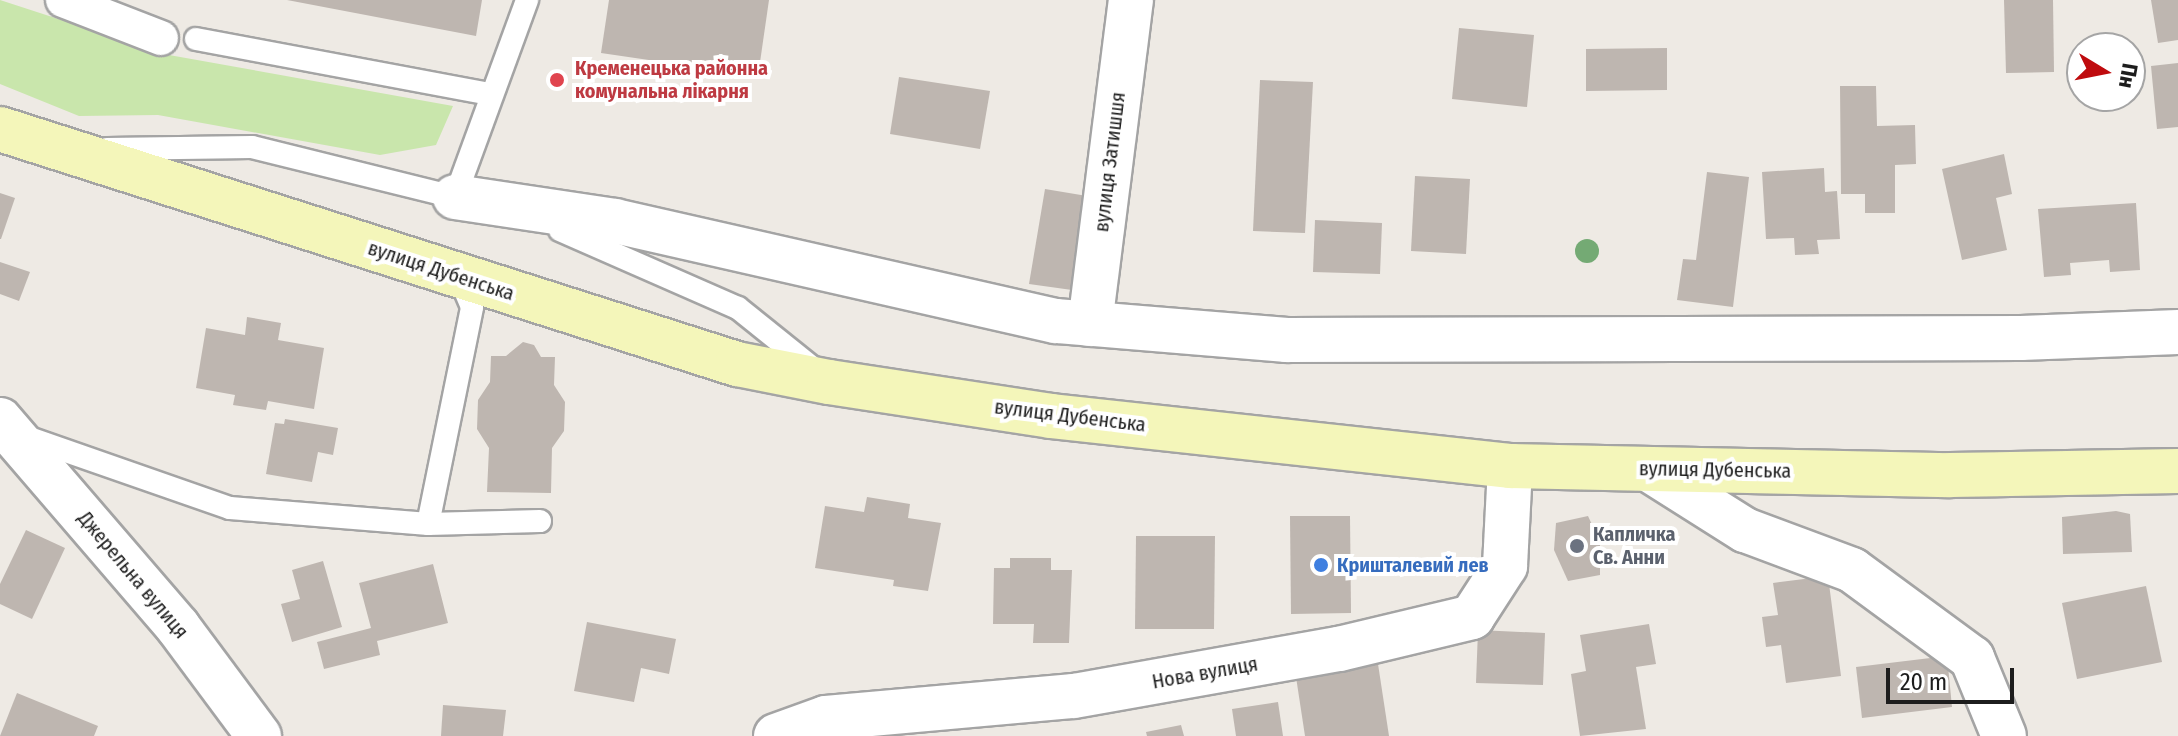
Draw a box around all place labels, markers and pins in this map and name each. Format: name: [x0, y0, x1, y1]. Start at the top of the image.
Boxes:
place label: Кременецька районна комунальна лікарня: [575, 56, 768, 103]
marker: Кременецька районна комунальна лікарня: [546, 69, 568, 91]
place label: Капличка Св. Анни: [1593, 522, 1675, 569]
marker: Капличка Св. Анни: [1568, 537, 1586, 555]
place label: Кришталевий лев: [1337, 553, 1489, 577]
marker: Кришталевий лев: [1312, 556, 1330, 574]

